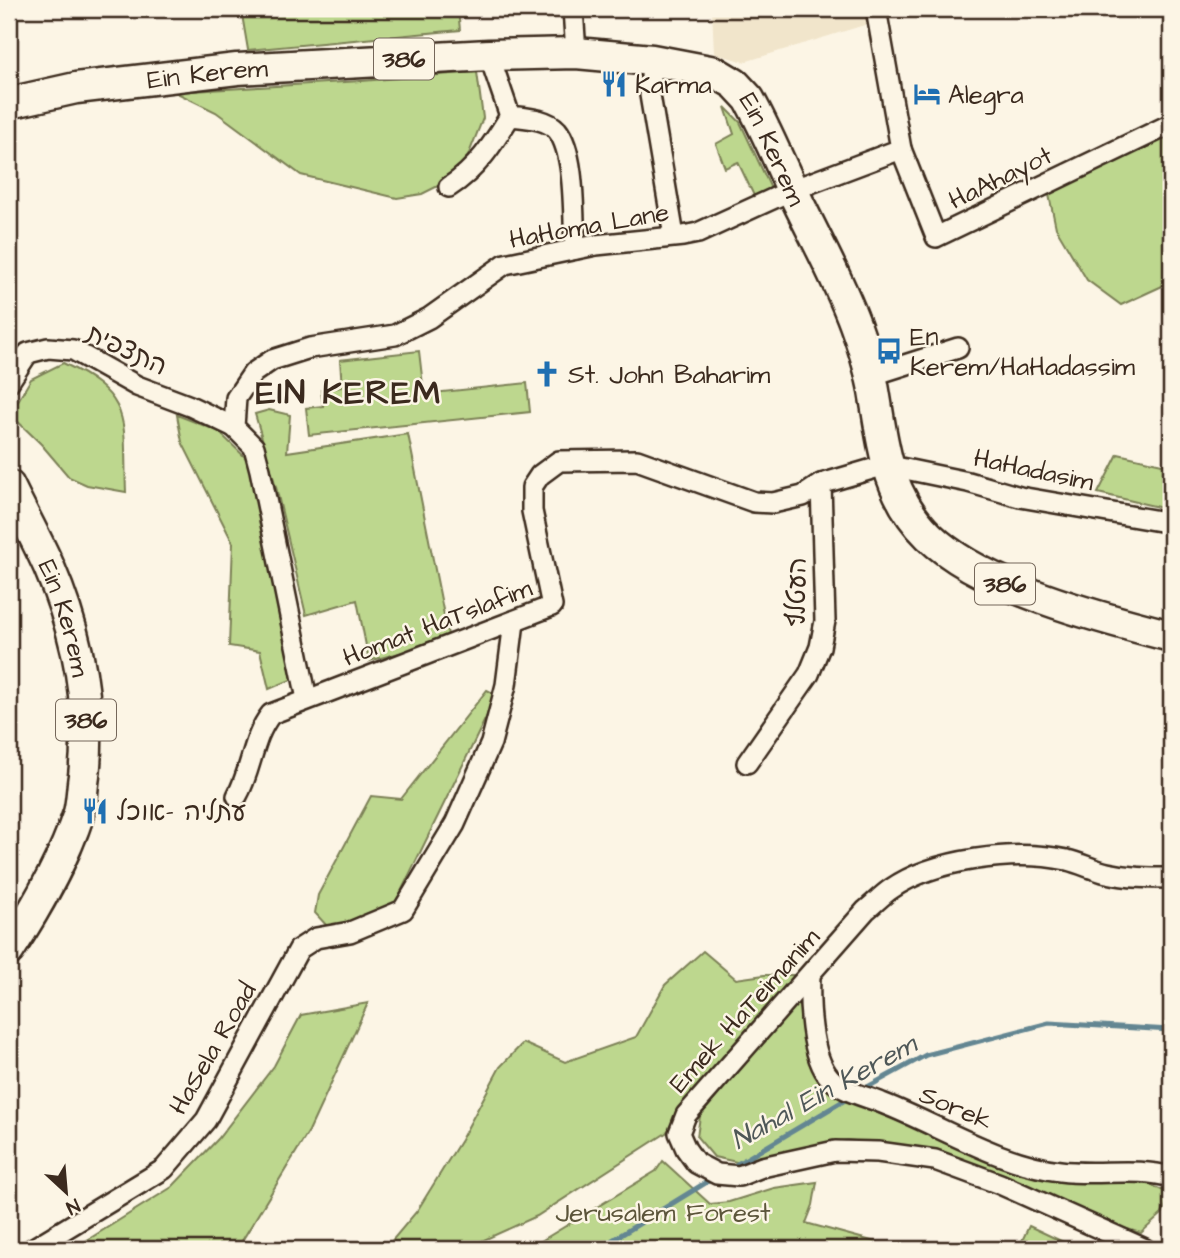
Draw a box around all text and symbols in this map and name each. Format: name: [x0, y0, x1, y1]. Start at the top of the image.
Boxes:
road number: 386: [374, 38, 434, 80]
street label: Ein Kerem: [145, 50, 270, 98]
place label: Karma: [635, 67, 712, 103]
restaurant icon: Karma: [599, 69, 629, 99]
place label: Alegra: [948, 77, 1024, 115]
hotel icon: Alegra: [912, 79, 942, 109]
street label: Ein Kerem: [730, 86, 815, 213]
street label: HaAhayot: [943, 137, 1060, 220]
street label: HaHoma Lane: [507, 194, 672, 258]
street label: התצפית: [78, 315, 173, 384]
place label: En Kerem/HaHadassim: [910, 319, 1136, 385]
bus stop icon: En Kerem/HaHadassim: [874, 336, 904, 366]
place label: St. John Baharim: [568, 357, 771, 393]
church icon: St. John Baharim: [532, 359, 562, 389]
district label: EIN KEREM: [256, 370, 442, 416]
street label: HaHadasim: [971, 440, 1098, 500]
street label: Ein Kerem: [29, 554, 98, 680]
street label: העטלף: [778, 557, 816, 627]
road number: 386: [975, 564, 1035, 604]
street label: Homat HaTslafim: [338, 570, 538, 676]
road number: 386: [56, 700, 116, 740]
place label: עתליה -אוכל: [116, 794, 246, 830]
restaurant icon: עתליה -אוכל: [80, 796, 110, 826]
street label: Emek HaTeimanim: [661, 920, 829, 1101]
street label: HaSela Road: [160, 976, 265, 1121]
water label: Nahal Ein Kerem: [724, 1024, 926, 1159]
street label: Sorek: [914, 1077, 998, 1139]
north arrow: [32, 1156, 102, 1226]
text: N: [61, 1191, 84, 1221]
park label: Jerusalem Forest: [555, 1195, 771, 1231]

